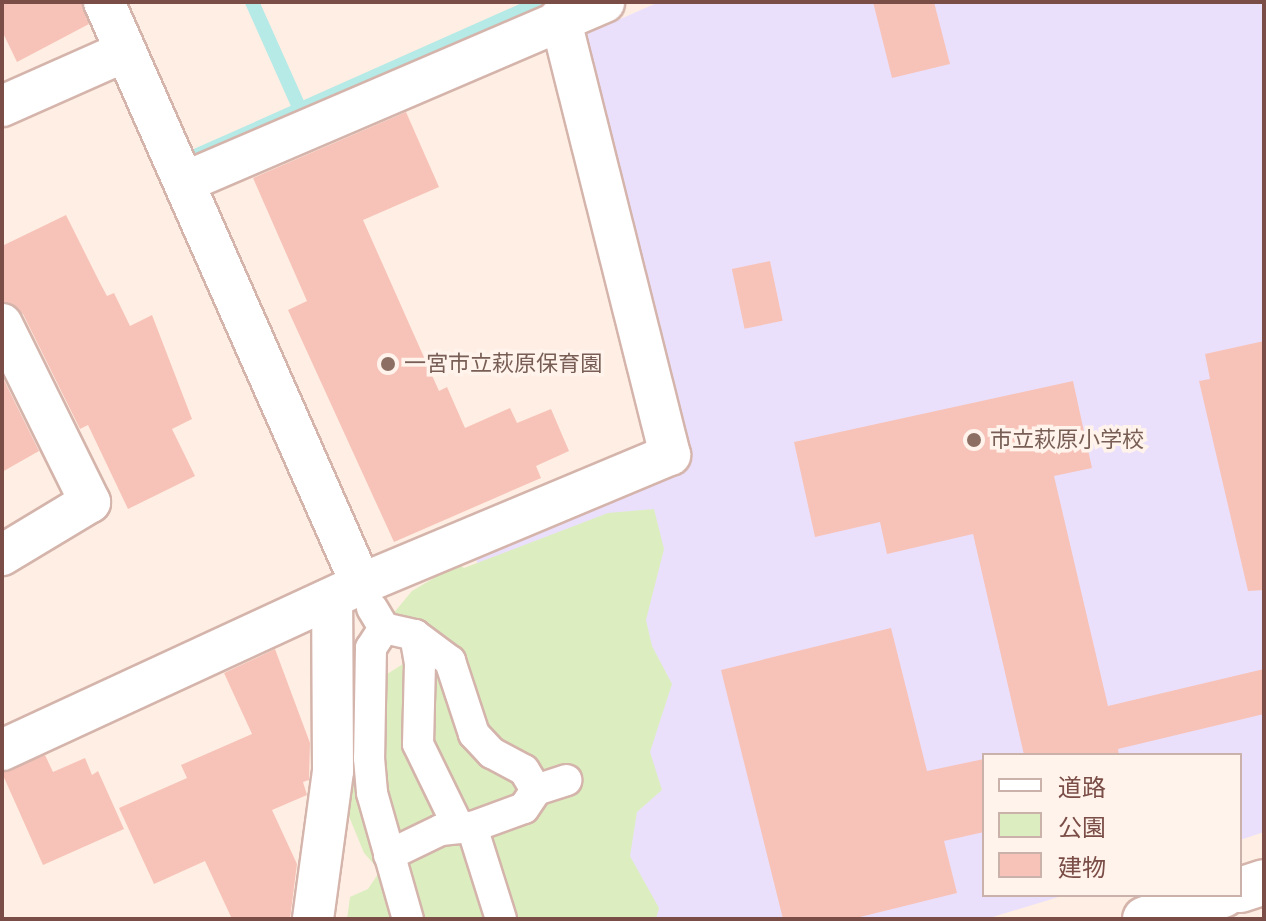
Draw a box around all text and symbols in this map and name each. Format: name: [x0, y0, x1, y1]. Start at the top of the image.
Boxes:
place label: 一宮市立萩原保育園: [404, 351, 602, 377]
marker: 一宮市立萩原保育園: [379, 355, 397, 373]
place label: 市立萩原小学校: [990, 427, 1144, 453]
marker: 市立萩原小学校: [965, 431, 983, 449]
legend: [982, 753, 1242, 897]
text: 道路: [1058, 772, 1106, 803]
text: 公園: [1058, 812, 1106, 843]
text: 建物: [1058, 852, 1106, 883]

